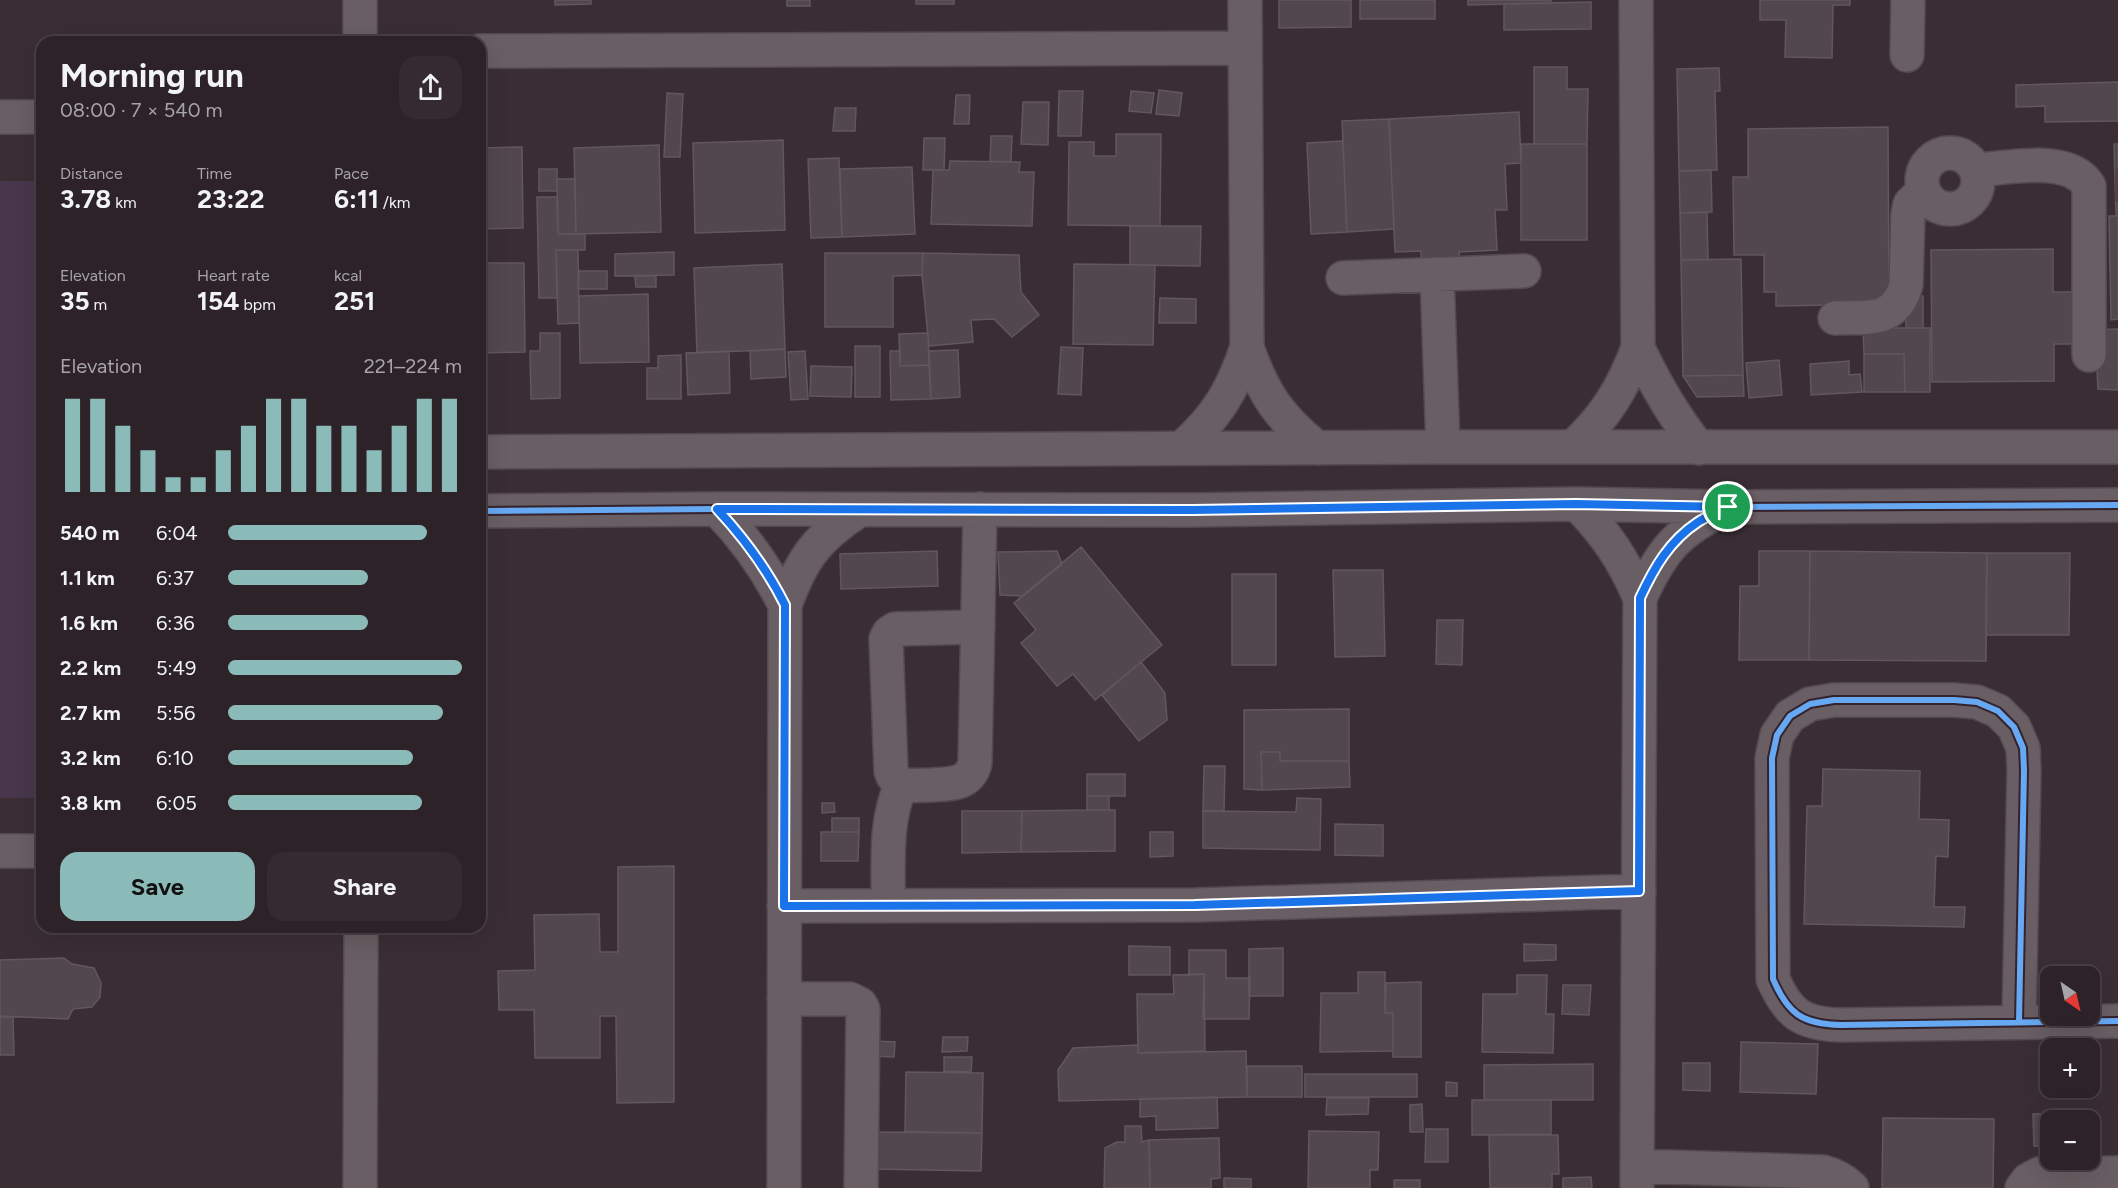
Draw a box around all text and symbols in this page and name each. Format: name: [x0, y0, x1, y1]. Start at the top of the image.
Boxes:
text: Morning run: [60, 56, 244, 95]
button: share: [399, 56, 462, 119]
text: 08:00 · 7 × 540 m: [60, 98, 223, 122]
text: Distance: [60, 164, 123, 183]
text: Time: [197, 164, 232, 183]
text: Pace: [334, 164, 369, 183]
text: 3.78: [60, 183, 111, 215]
text: 23:22: [197, 183, 264, 215]
text: 6:11: [334, 183, 379, 215]
text: km: [111, 193, 137, 212]
text: /km: [379, 193, 410, 212]
text: Elevation: [60, 266, 126, 285]
text: Heart rate: [197, 266, 270, 285]
text: kcal: [334, 266, 362, 285]
text: 35: [60, 285, 90, 317]
text: 154: [197, 285, 240, 317]
text: 251: [334, 285, 375, 317]
text: m: [90, 295, 107, 314]
text: bpm: [240, 295, 276, 314]
text: Elevation: [60, 354, 142, 378]
text: 221–224 m: [364, 354, 462, 378]
pin: [1702, 481, 1753, 532]
icon: arrive: [1711, 490, 1744, 523]
text: 540 m: [60, 521, 119, 545]
text: 6:04: [156, 521, 198, 545]
text: 1.1 km: [60, 566, 115, 590]
text: 6:37: [156, 566, 194, 590]
text: 1.6 km: [60, 611, 118, 635]
text: 6:36: [156, 611, 195, 635]
text: 2.2 km: [60, 656, 121, 680]
text: 5:49: [156, 656, 196, 680]
text: 2.7 km: [60, 701, 121, 725]
text: 5:56: [156, 701, 195, 725]
text: 3.2 km: [60, 746, 121, 770]
text: 6:10: [156, 746, 193, 770]
text: 3.8 km: [60, 791, 121, 815]
text: 6:05: [156, 791, 197, 815]
button: Save: [60, 852, 255, 921]
button: Share: [267, 852, 462, 921]
north arrow: [2040, 966, 2100, 1026]
map controls: [2040, 966, 2100, 1170]
button: +: [2040, 1038, 2100, 1098]
button: −: [2040, 1110, 2100, 1170]

